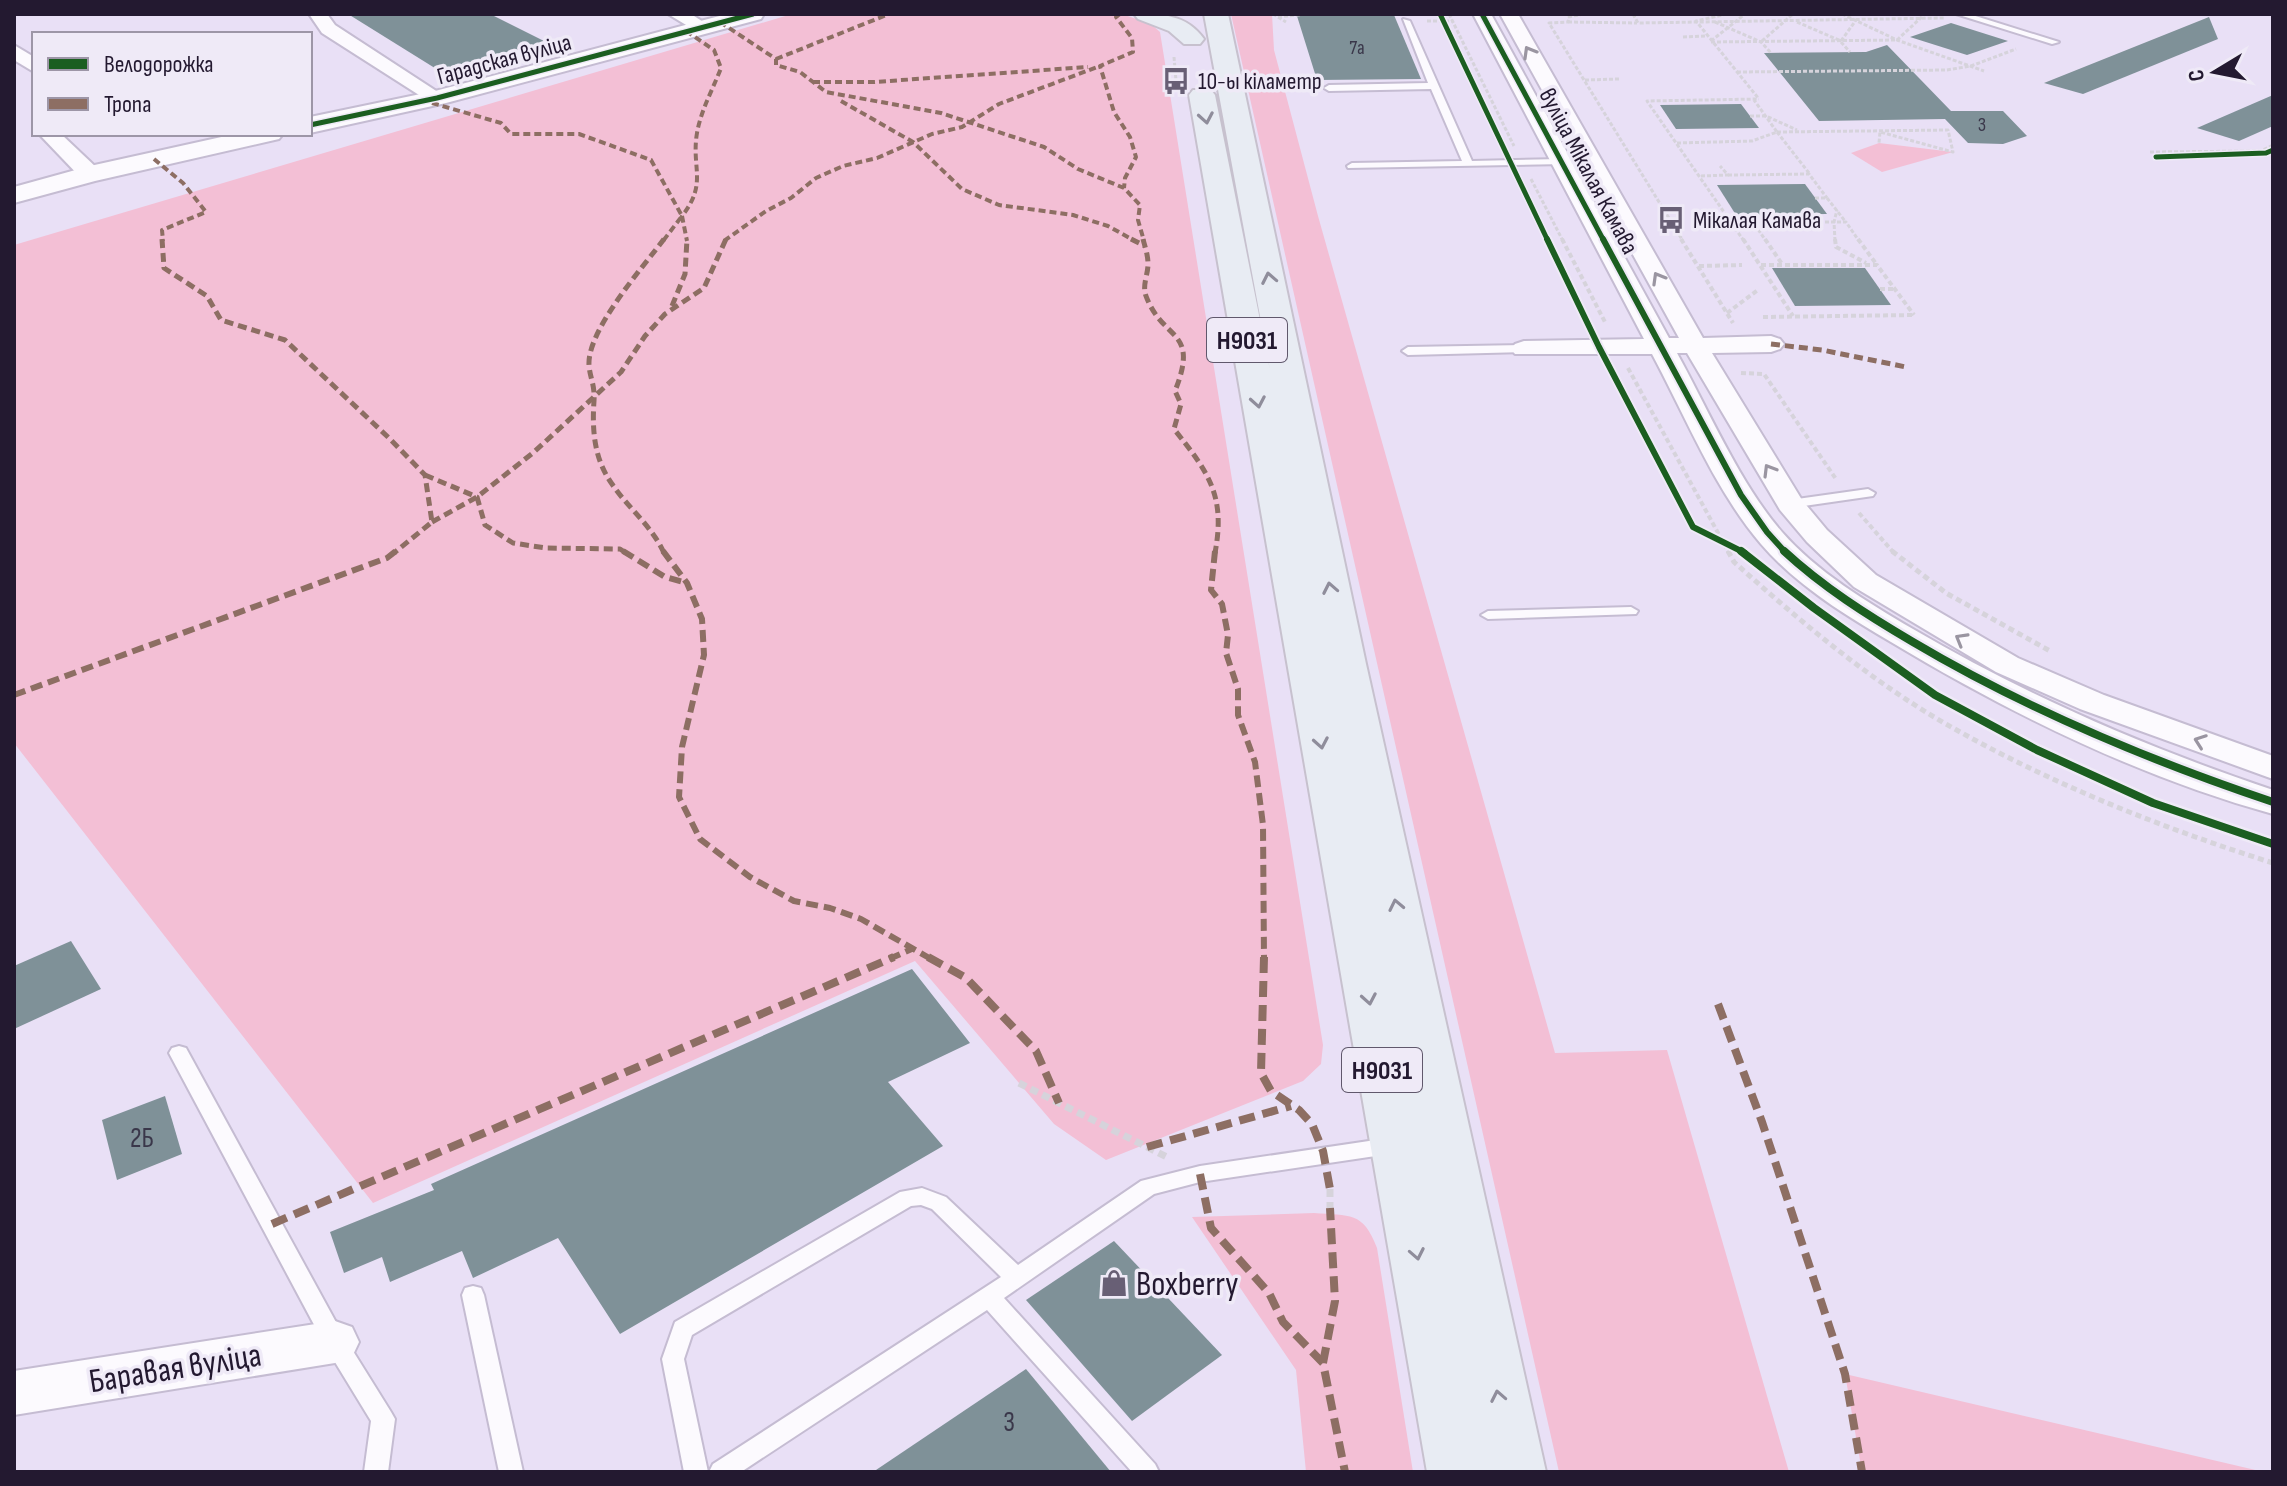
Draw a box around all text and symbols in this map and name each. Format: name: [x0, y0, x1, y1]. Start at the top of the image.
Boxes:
street label: Гарадская вуліца: [434, 28, 574, 91]
legend: [32, 32, 312, 136]
north arrow: [2175, 32, 2255, 112]
house number: 7а: [1349, 36, 1365, 60]
one-way arrow: [1523, 46, 1539, 61]
text: Велодорожка: [104, 50, 214, 79]
bus stop icon: 10-ы кіламетр: [1161, 66, 1191, 96]
place label: 10-ы кіламетр: [1198, 67, 1322, 96]
text: С: [2183, 67, 2211, 83]
street label: вуліца Мікалая Камава: [1533, 83, 1644, 259]
text: Тропа: [104, 90, 151, 119]
one-way arrow: [1197, 112, 1214, 125]
house number: 3: [1978, 113, 1986, 137]
bus stop icon: Мікалая Камава: [1656, 205, 1686, 235]
place label: Мікалая Камава: [1693, 206, 1821, 235]
one-way arrow: [1261, 271, 1278, 285]
one-way arrow: [1653, 272, 1668, 286]
road number: Н9031: [1207, 318, 1287, 362]
one-way arrow: [1249, 395, 1266, 408]
one-way arrow: [1764, 464, 1779, 479]
one-way arrow: [1322, 582, 1339, 595]
one-way arrow: [1955, 633, 1970, 649]
one-way arrow: [2193, 735, 2207, 751]
one-way arrow: [1312, 736, 1329, 750]
one-way arrow: [1388, 899, 1405, 912]
one-way arrow: [1359, 992, 1376, 1006]
road number: Н9031: [1342, 1048, 1422, 1092]
house number: 2Б: [130, 1122, 154, 1155]
one-way arrow: [1407, 1248, 1424, 1261]
place label: Boxberry: [1136, 1264, 1238, 1305]
shop icon: Boxberry: [1099, 1268, 1129, 1298]
street label: Баравая вуліца: [86, 1335, 264, 1402]
one-way arrow: [1491, 1389, 1508, 1402]
house number: 3: [1003, 1406, 1015, 1439]

